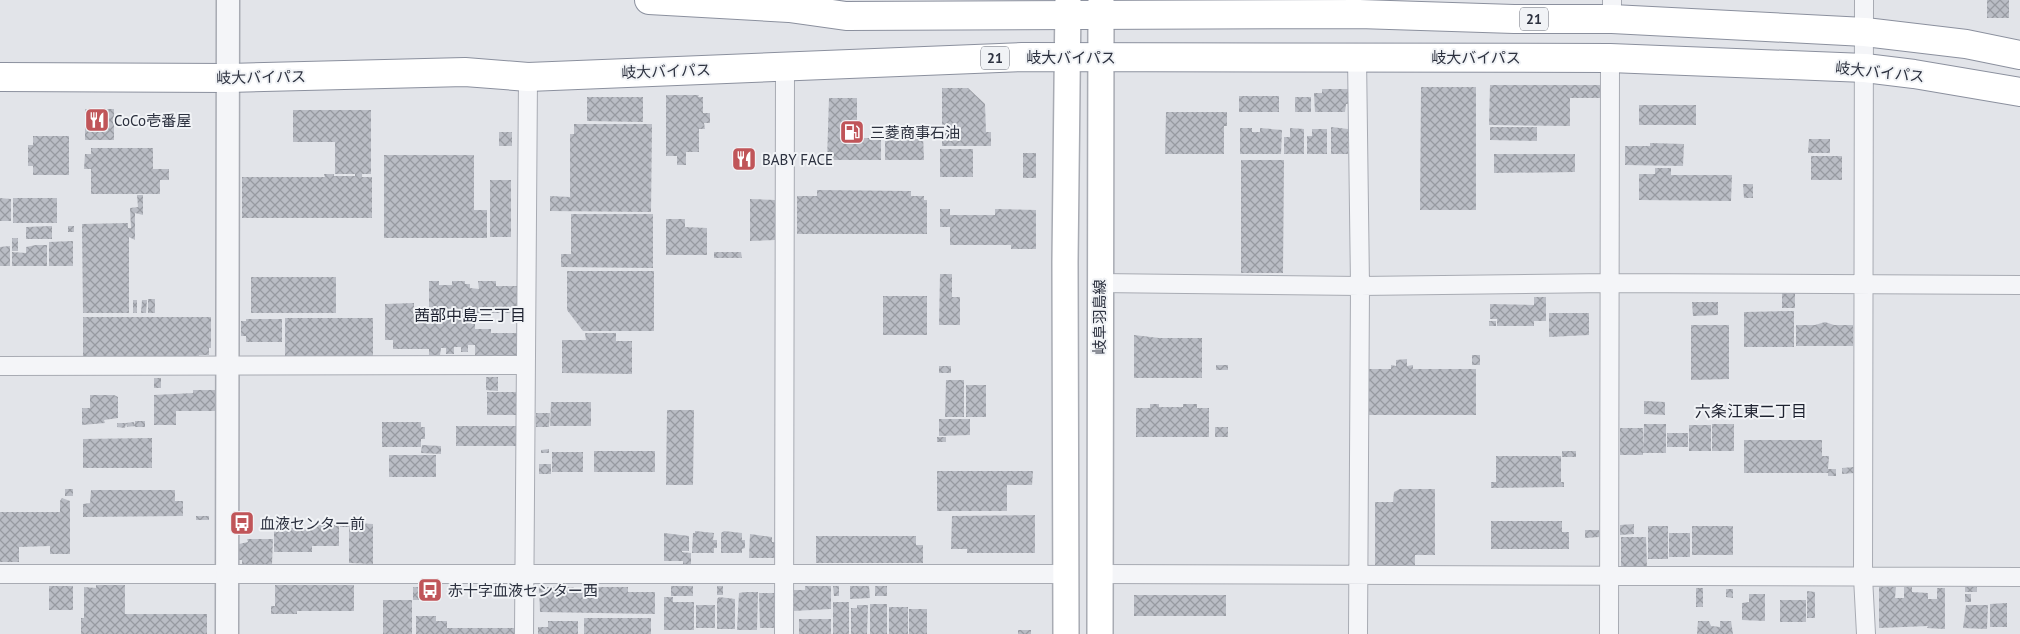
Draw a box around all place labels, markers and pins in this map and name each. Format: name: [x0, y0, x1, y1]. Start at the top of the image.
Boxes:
restaurant icon: CoCo壱番屋: [84, 107, 110, 133]
place label: CoCo壱番屋: [114, 111, 191, 130]
fuel station icon: 三菱商事石油: [839, 119, 865, 145]
place label: 三菱商事石油: [870, 123, 960, 142]
restaurant icon: BABY FACE: [731, 146, 757, 172]
place label: BABY FACE: [762, 150, 833, 169]
bus stop icon: 血液センター前: [229, 510, 255, 536]
place label: 血液センター前: [260, 514, 365, 533]
bus stop icon: 赤十字血液センター西: [417, 577, 443, 603]
place label: 赤十字血液センター西: [448, 581, 598, 600]

